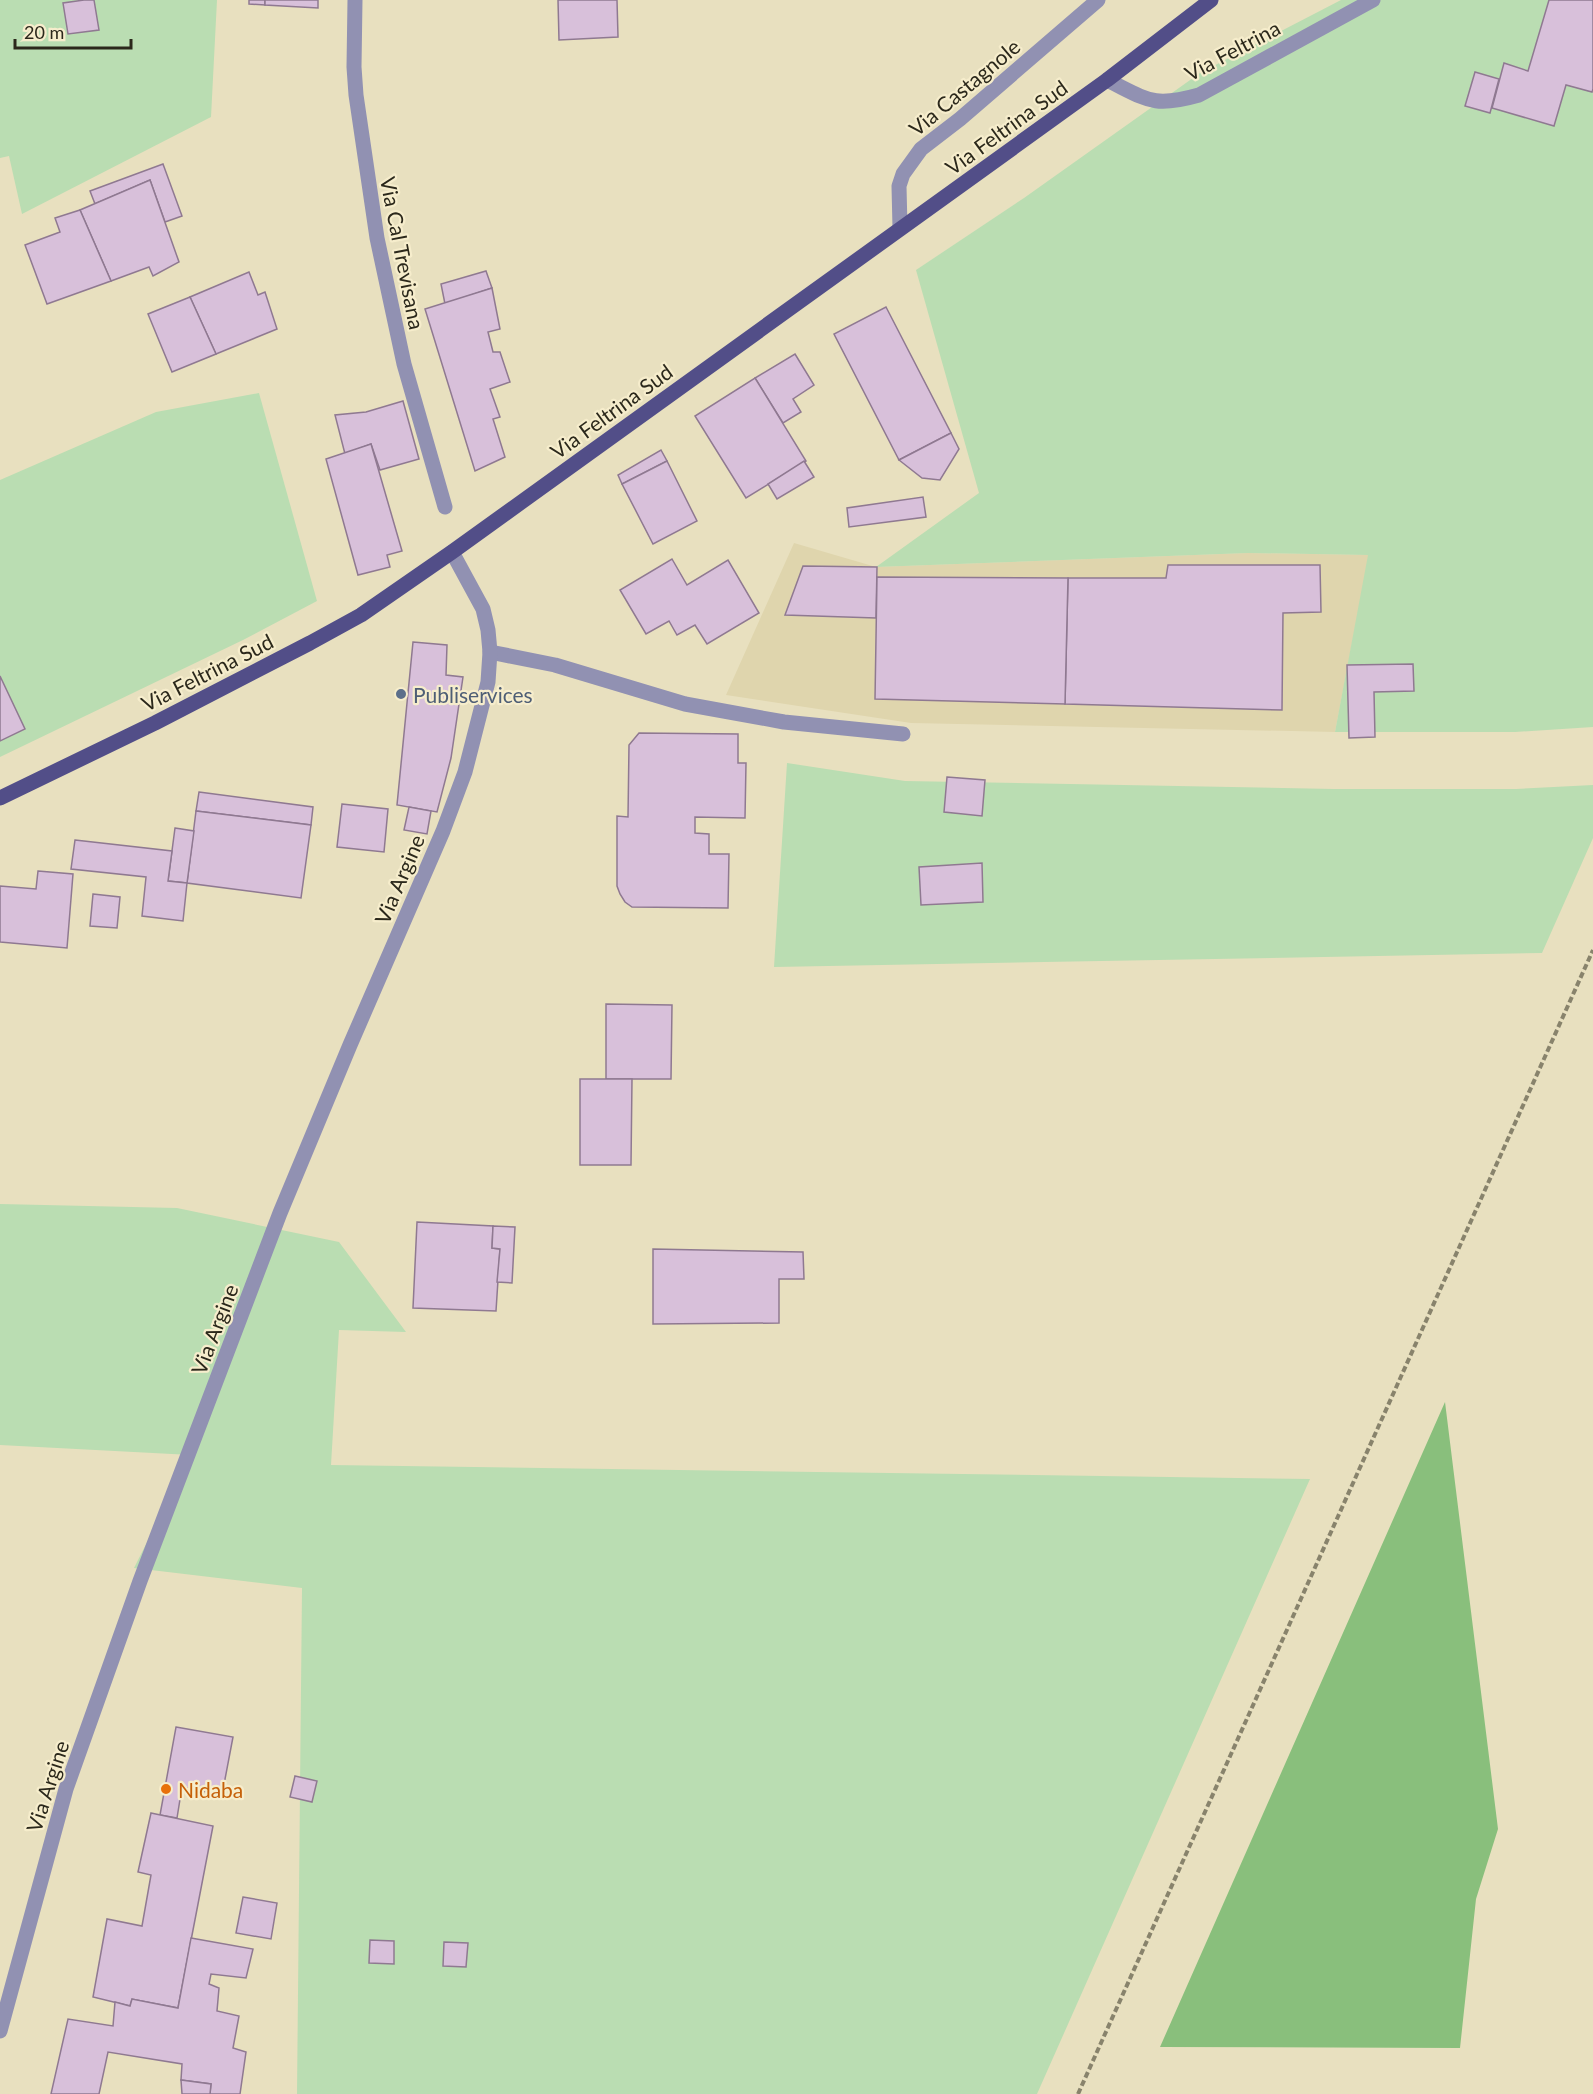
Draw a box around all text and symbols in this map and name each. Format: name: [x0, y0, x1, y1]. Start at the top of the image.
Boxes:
scale bar: [15, 12, 130, 50]
street label: Via Feltrina: [1180, 14, 1284, 86]
text: 20 m: [24, 21, 64, 43]
street label: Via Castagnole: [903, 33, 1025, 141]
street label: Via Feltrina Sud: [940, 74, 1072, 180]
street label: Via Cal Trevisana: [376, 175, 430, 331]
street label: Via Feltrina Sud: [545, 358, 677, 464]
street label: Via Feltrina Sud: [137, 628, 277, 716]
place label: Publiservices: [413, 682, 533, 707]
marker: Publiservices: [394, 687, 408, 701]
street label: Via Argine: [369, 831, 429, 927]
street label: Via Argine: [185, 1280, 243, 1378]
street label: Via Argine: [20, 1737, 74, 1835]
place label: Nidaba: [178, 1777, 243, 1802]
marker: Nidaba: [159, 1782, 173, 1796]

